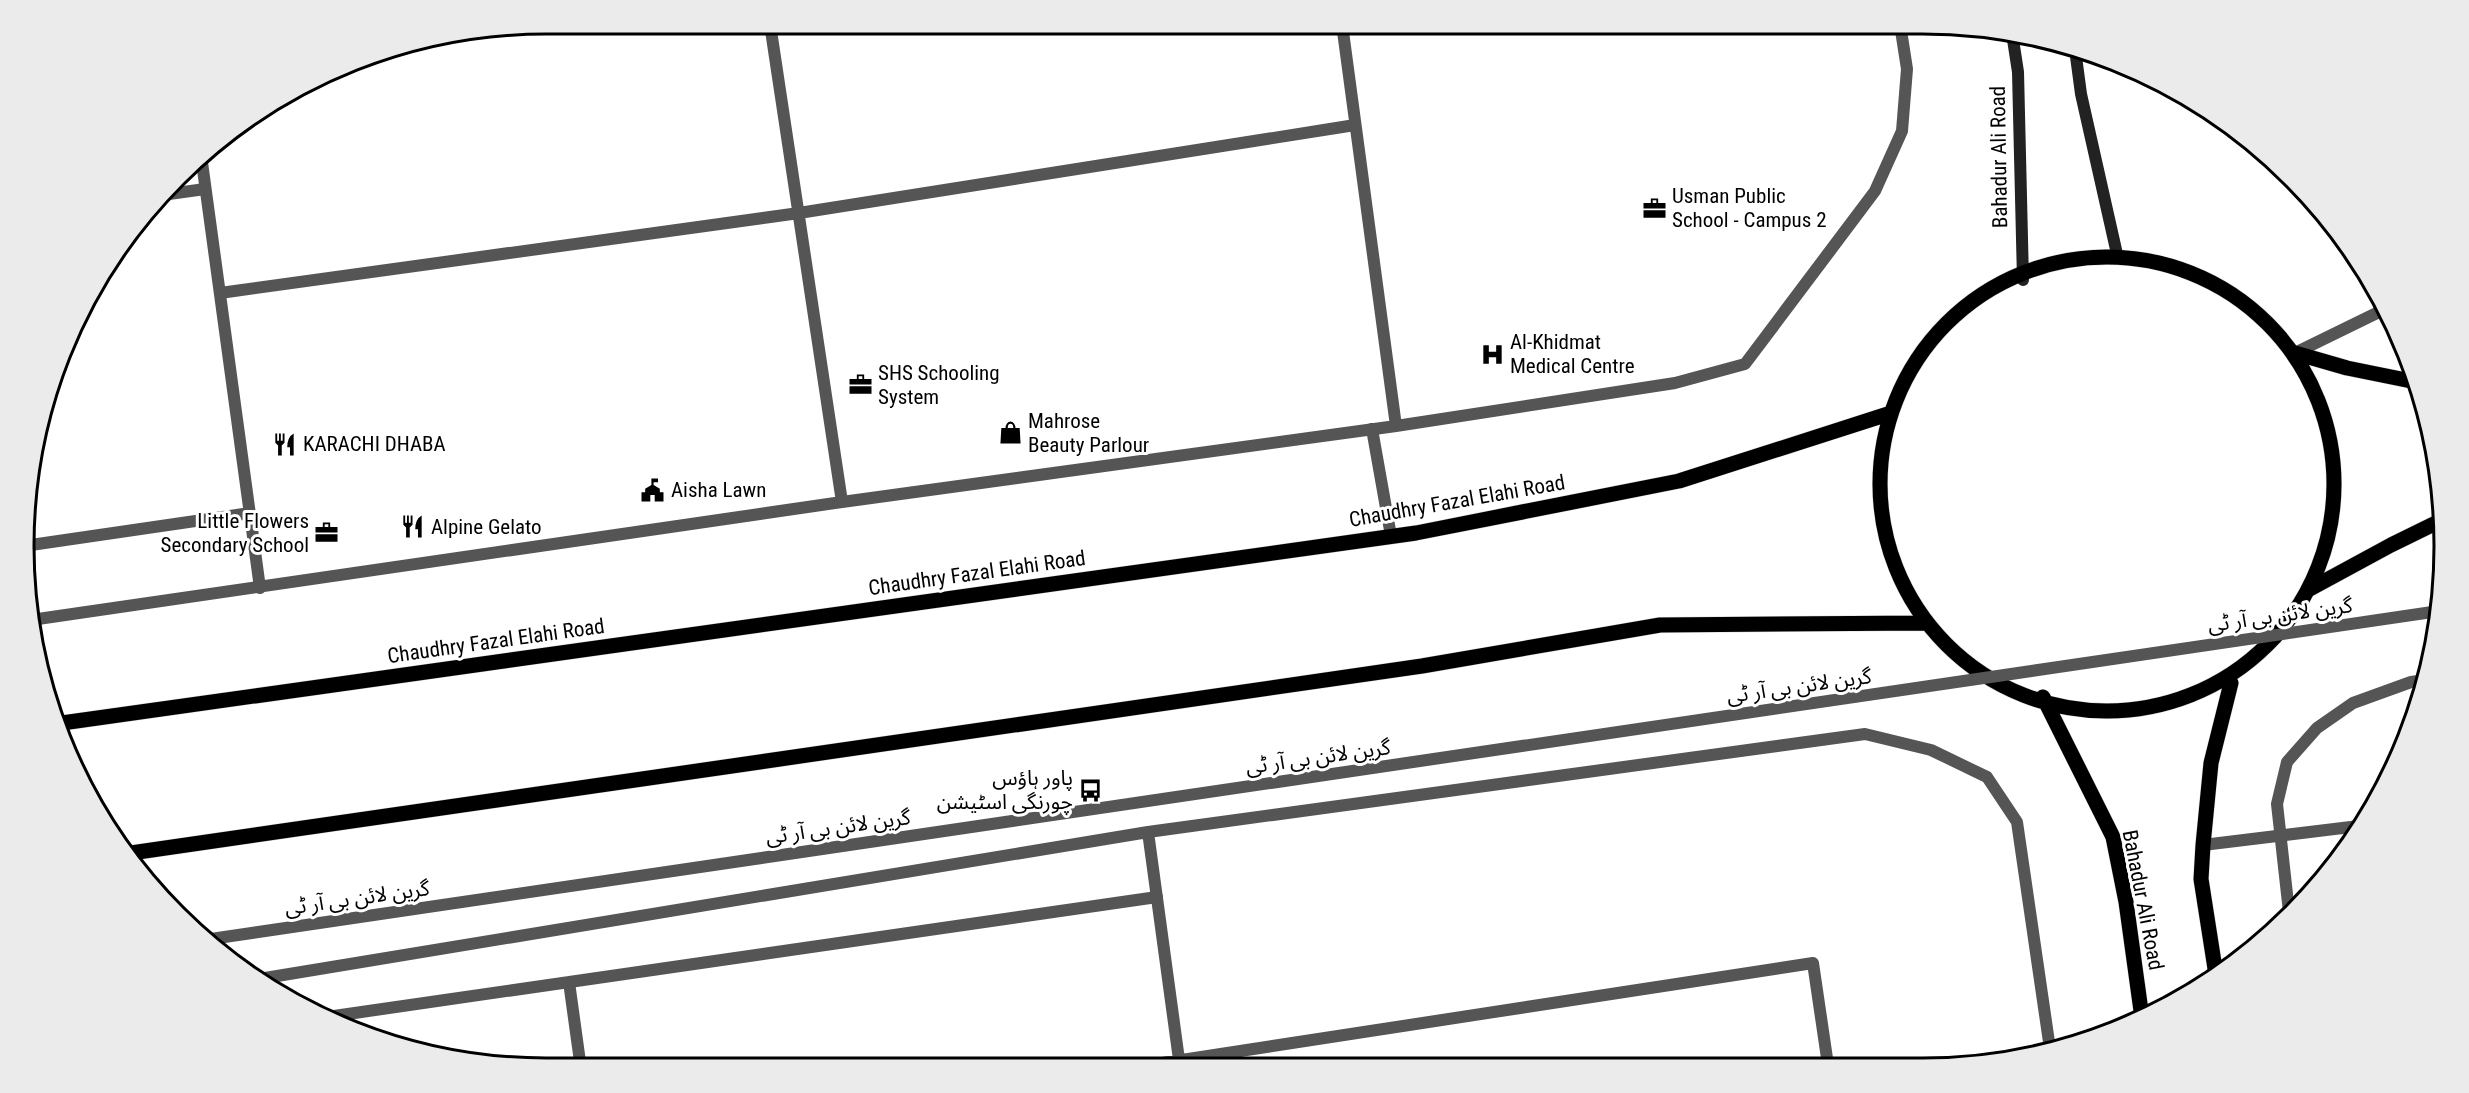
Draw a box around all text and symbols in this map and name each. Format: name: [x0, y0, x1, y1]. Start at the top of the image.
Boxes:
street label: Bahadur Ali Road: [1986, 86, 2012, 228]
place label: Usman Public School - Campus 2: [1672, 184, 1827, 232]
office icon: Usman Public School - Campus 2: [1641, 195, 1667, 221]
place label: Al-Khidmat Medical Centre: [1510, 330, 1635, 378]
hospital icon: Al-Khidmat Medical Centre: [1479, 341, 1505, 367]
place label: SHS Schooling System: [878, 361, 1000, 409]
office icon: SHS Schooling System: [847, 372, 873, 398]
place label: Mahrose Beauty Parlour: [1028, 409, 1149, 457]
shop icon: Mahrose Beauty Parlour: [997, 420, 1023, 446]
restaurant icon: KARACHI DHABA: [272, 431, 298, 457]
place label: KARACHI DHABA: [303, 432, 446, 456]
street label: Chaudhry Fazal Elahi Road: [1347, 470, 1567, 532]
public building icon: Aisha Lawn: [640, 477, 666, 503]
place label: Aisha Lawn: [671, 478, 766, 502]
place label: Little Flowers Secondary School: [161, 509, 309, 557]
restaurant icon: Alpine Gelato: [400, 514, 426, 540]
place label: Alpine Gelato: [431, 515, 542, 539]
office icon: Little Flowers Secondary School: [314, 520, 340, 546]
street label: Chaudhry Fazal Elahi Road: [867, 546, 1087, 600]
street label: گرین لائن بی آر ٹی: [2206, 593, 2354, 637]
street label: Chaudhry Fazal Elahi Road: [386, 614, 606, 668]
street label: گرین لائن بی آر ٹی: [1725, 664, 1873, 708]
street label: گرین لائن بی آر ٹی: [1244, 735, 1392, 779]
place label: پاور ہاؤس چورنگی اسٹیشن: [937, 766, 1073, 815]
bus stop icon: پاور ہاؤس چورنگی اسٹیشن: [1078, 777, 1104, 803]
street label: گرین لائن بی آر ٹی: [764, 805, 912, 849]
street label: Bahadur Ali Road: [2118, 828, 2168, 972]
street label: گرین لائن بی آر ٹی: [283, 876, 431, 920]

